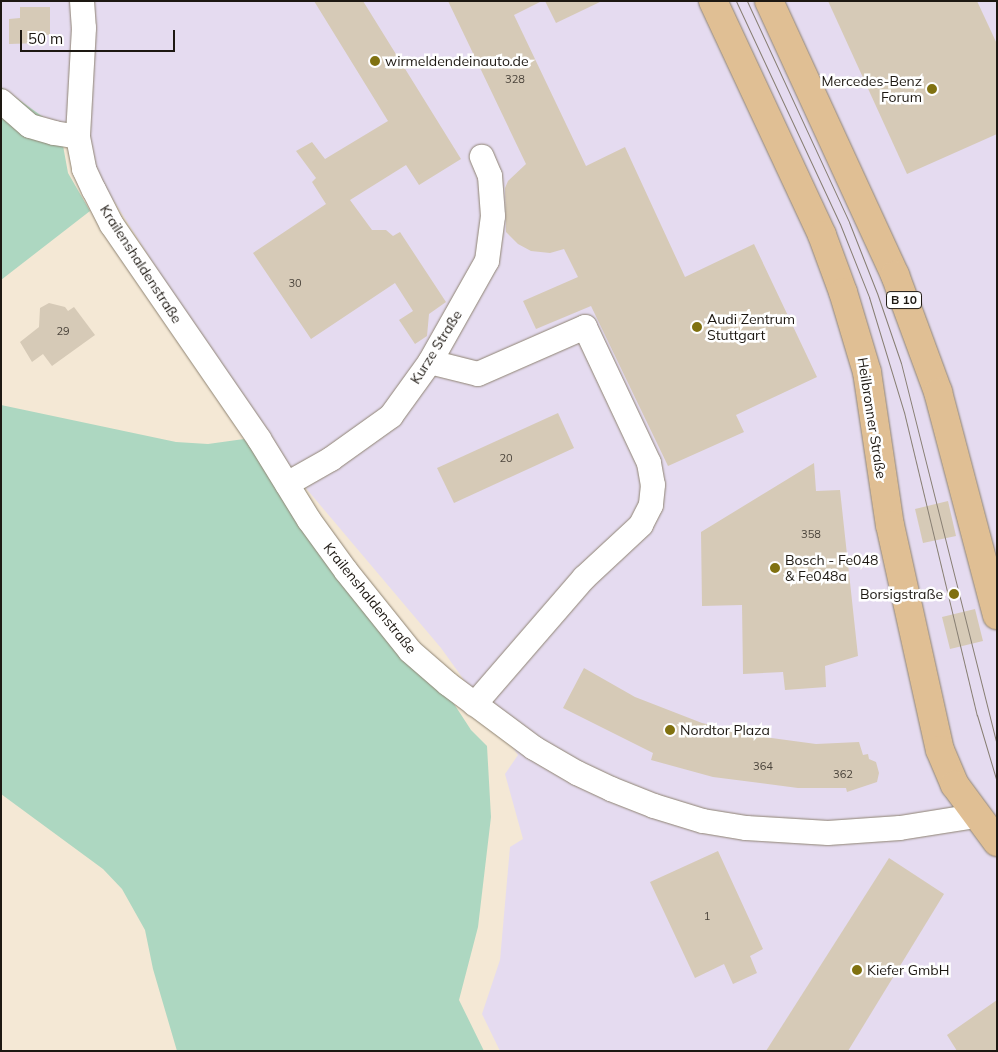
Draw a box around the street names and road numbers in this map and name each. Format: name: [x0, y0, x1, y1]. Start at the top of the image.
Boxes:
street label: Krailenshaldenstraße: [96, 202, 186, 326]
road number: B 10: [885, 290, 923, 310]
street label: Kurze Straße: [407, 307, 465, 387]
street label: Heilbronner Straße: [854, 356, 890, 480]
street label: Krailenshaldenstraße: [320, 539, 420, 657]

